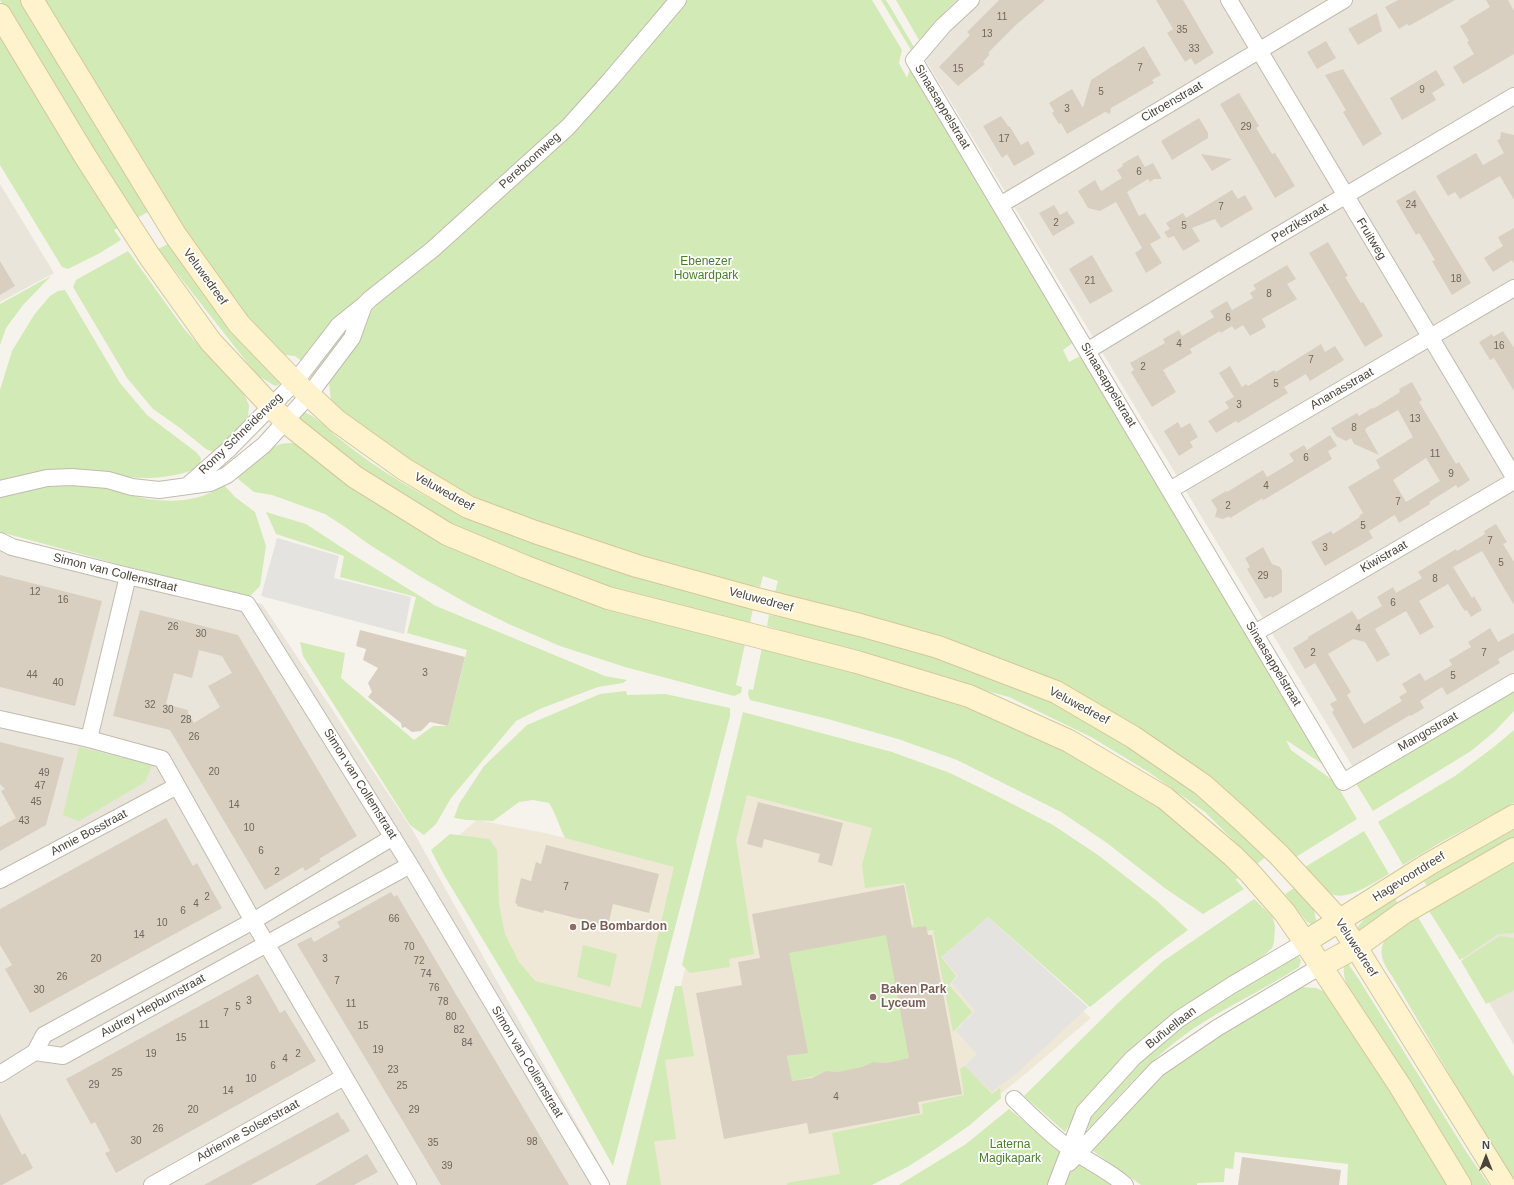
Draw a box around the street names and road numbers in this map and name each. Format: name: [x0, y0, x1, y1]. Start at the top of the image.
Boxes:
street label: Sinaasappelstraat: [911, 62, 973, 152]
street label: Citroenstraat: [1139, 79, 1205, 125]
street label: Pereboomweg: [496, 130, 564, 192]
street label: Perzikstraat: [1269, 201, 1331, 245]
street label: Fruitweg: [1353, 216, 1389, 262]
street label: Veluwedreef: [180, 246, 230, 308]
street label: Sinaasappelstraat: [1077, 340, 1139, 430]
street label: Ananasstraat: [1308, 365, 1376, 413]
street label: Romy Schneiderweg: [196, 390, 286, 478]
street label: Veluwedreef: [412, 470, 476, 514]
street label: Kiwistraat: [1358, 538, 1410, 576]
street label: Simon van Collemstraat: [51, 551, 179, 595]
street label: Veluwedreef: [727, 584, 795, 616]
street label: Sinaasappelstraat: [1242, 619, 1304, 709]
street label: Veluwedreef: [1046, 684, 1112, 728]
street label: Mangostraat: [1396, 709, 1460, 755]
street label: Simon van Collemstraat: [320, 726, 400, 842]
street label: Annie Bosstraat: [48, 807, 130, 859]
street label: Hagevoortdreef: [1370, 849, 1448, 905]
street label: Veluwedreef: [1332, 916, 1380, 980]
street label: Audrey Hepburnstraat: [98, 971, 208, 1041]
street label: Simon van Collemstraat: [488, 1004, 566, 1120]
street label: Buñuellaan: [1143, 1004, 1199, 1052]
street label: Adrienne Solserstraat: [194, 1097, 302, 1165]

